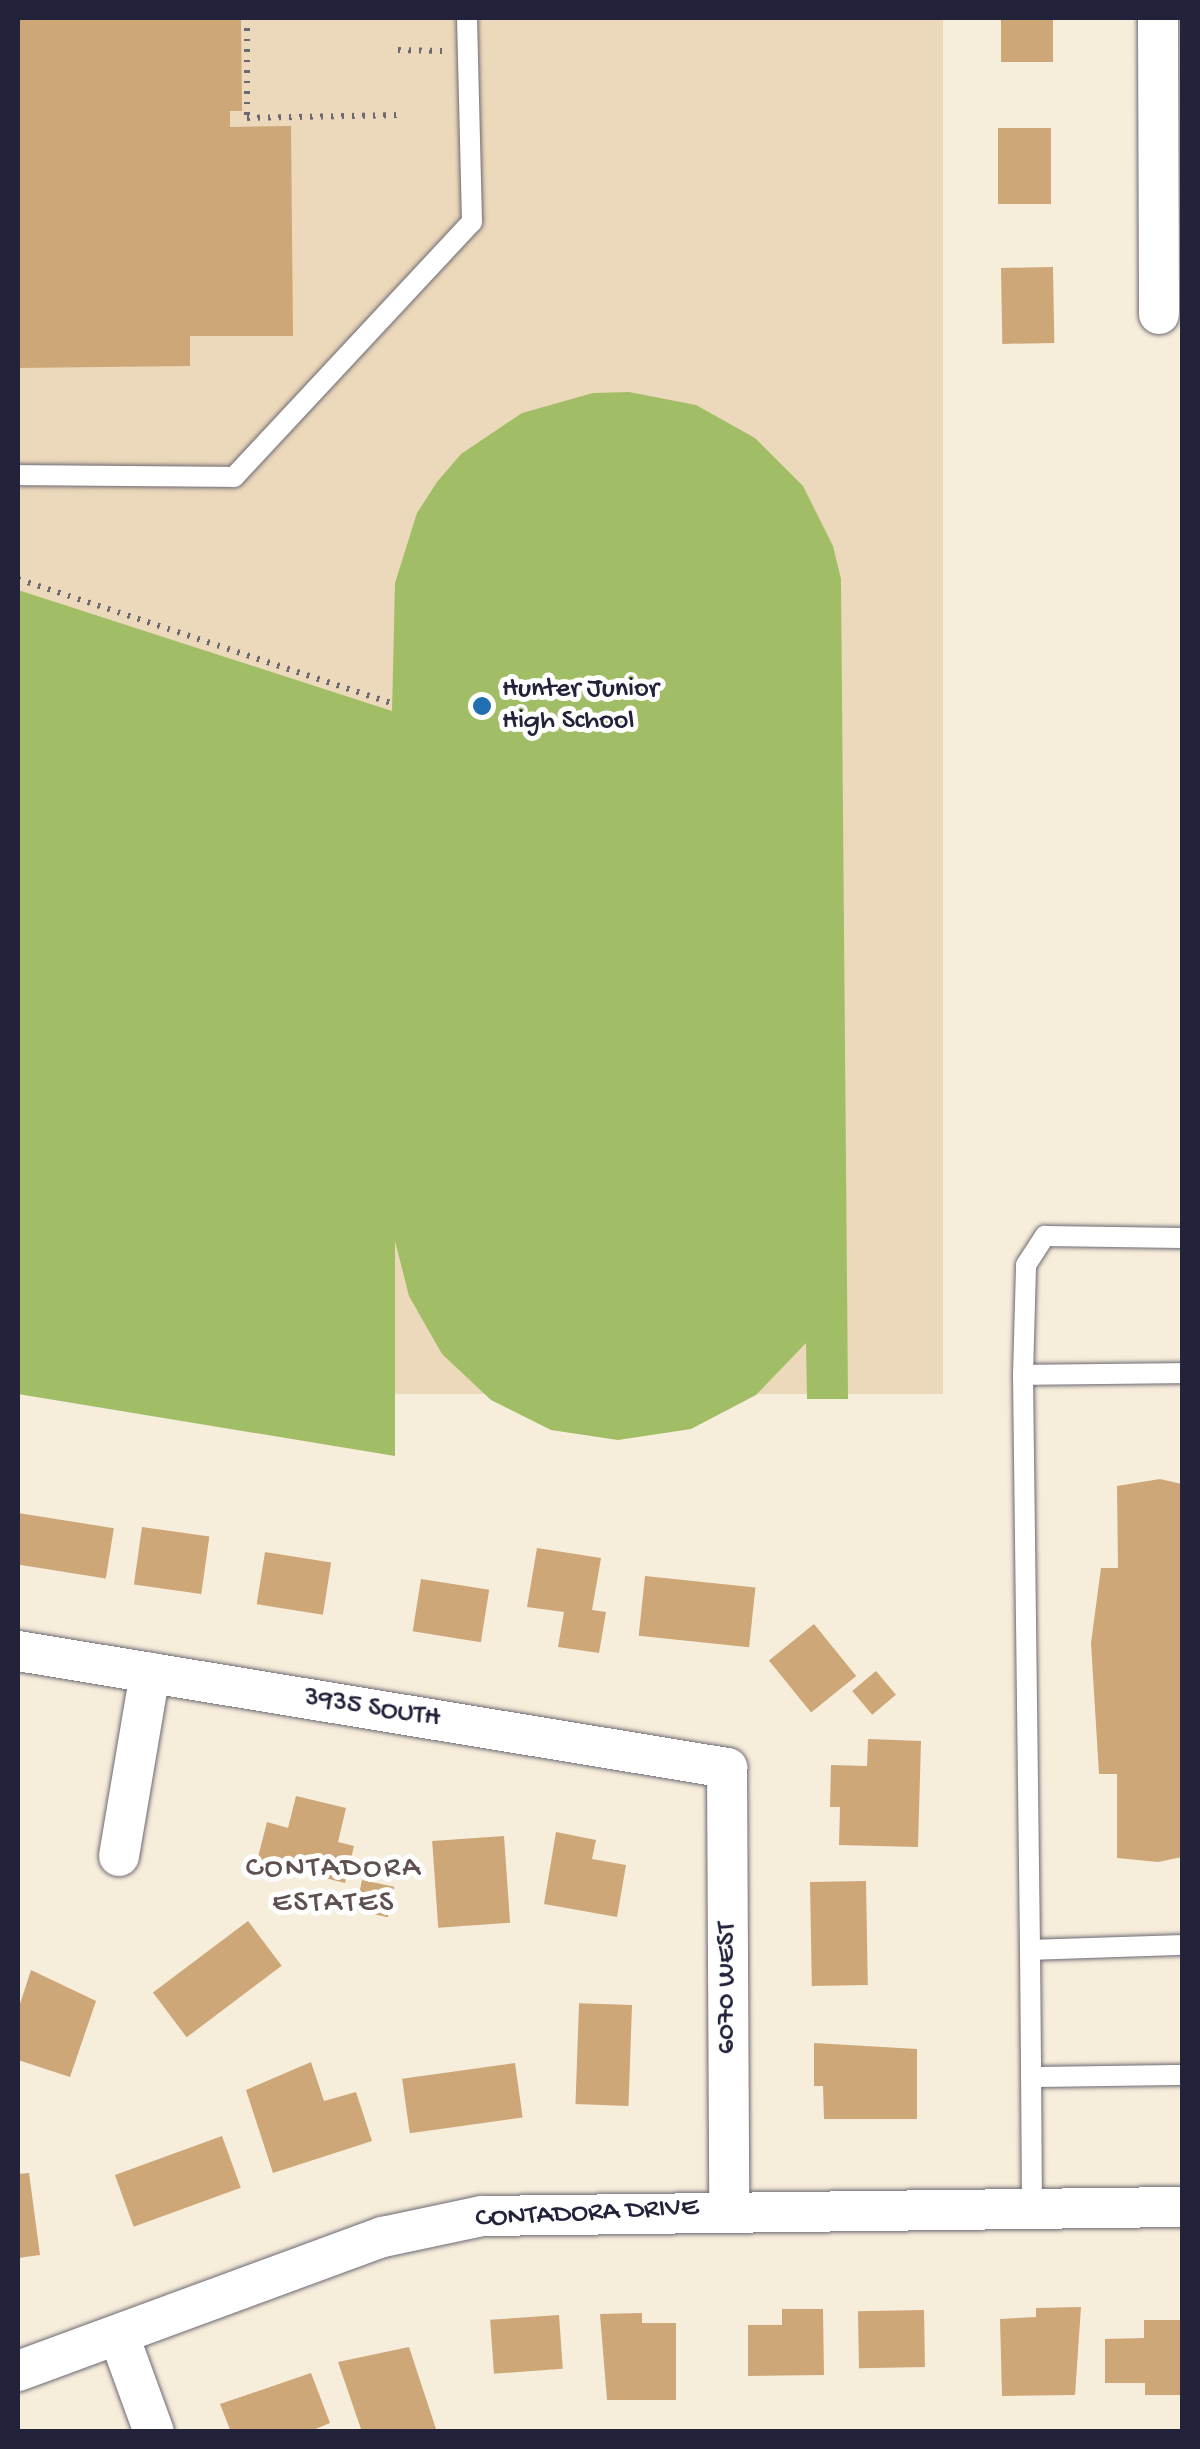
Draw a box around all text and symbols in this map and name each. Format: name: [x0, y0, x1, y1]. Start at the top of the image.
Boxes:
place label: Hunter Junior High School: [502, 673, 659, 739]
marker: Hunter Junior High School: [471, 695, 493, 717]
street label: 3935 SOUTH: [302, 1682, 442, 1736]
district label: CONTADORA ESTATES: [246, 1852, 422, 1922]
street label: 6070 WEST: [711, 1922, 745, 2054]
street label: CONTADORA DRIVE: [475, 2191, 699, 2237]

